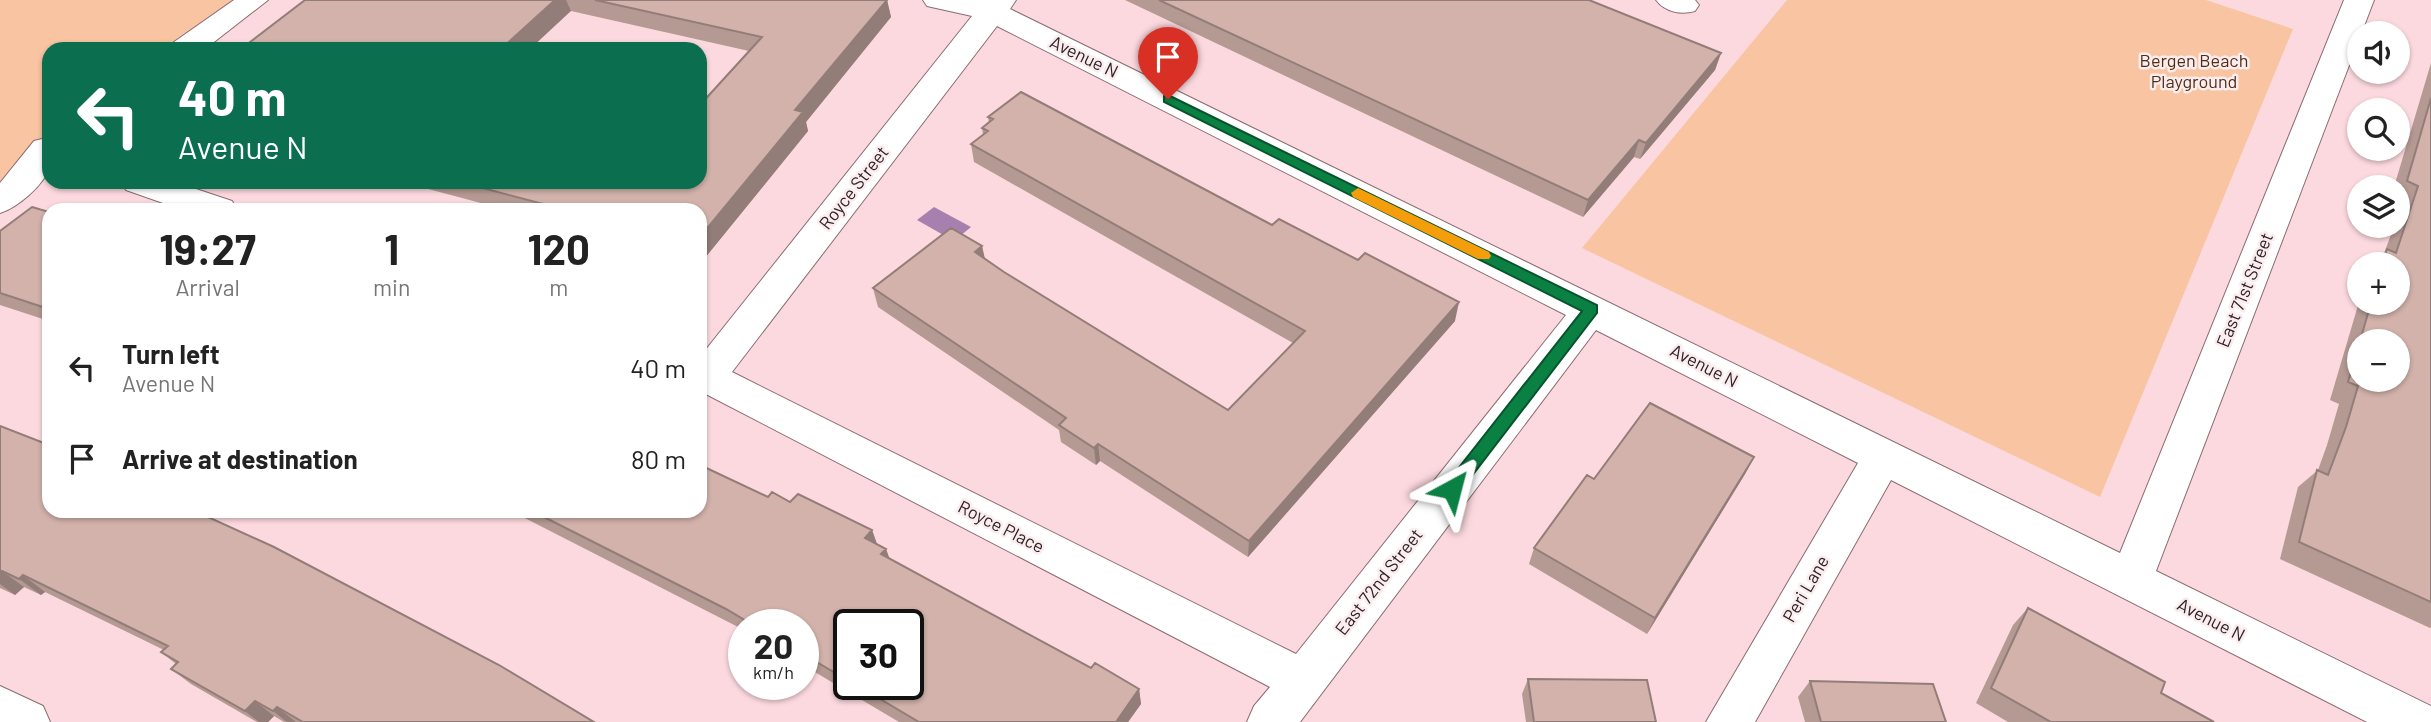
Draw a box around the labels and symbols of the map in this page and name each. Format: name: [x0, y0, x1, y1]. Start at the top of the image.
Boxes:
pin: [1138, 27, 1198, 99]
street label: Avenue N: [1047, 30, 1122, 82]
park label: Bergen Beach Playground: [2140, 49, 2248, 92]
street label: Royce Street: [814, 141, 893, 234]
street label: East 71st Street: [2211, 229, 2277, 350]
street label: Avenue N: [1667, 339, 1742, 391]
position arrow: [1415, 452, 1489, 526]
street label: Royce Place: [955, 495, 1048, 557]
street label: East 72nd Street: [1330, 524, 1427, 639]
street label: Peri Lane: [1777, 551, 1833, 626]
street label: Avenue N: [2174, 593, 2249, 645]
speed limit sign: 30: [833, 609, 924, 700]

